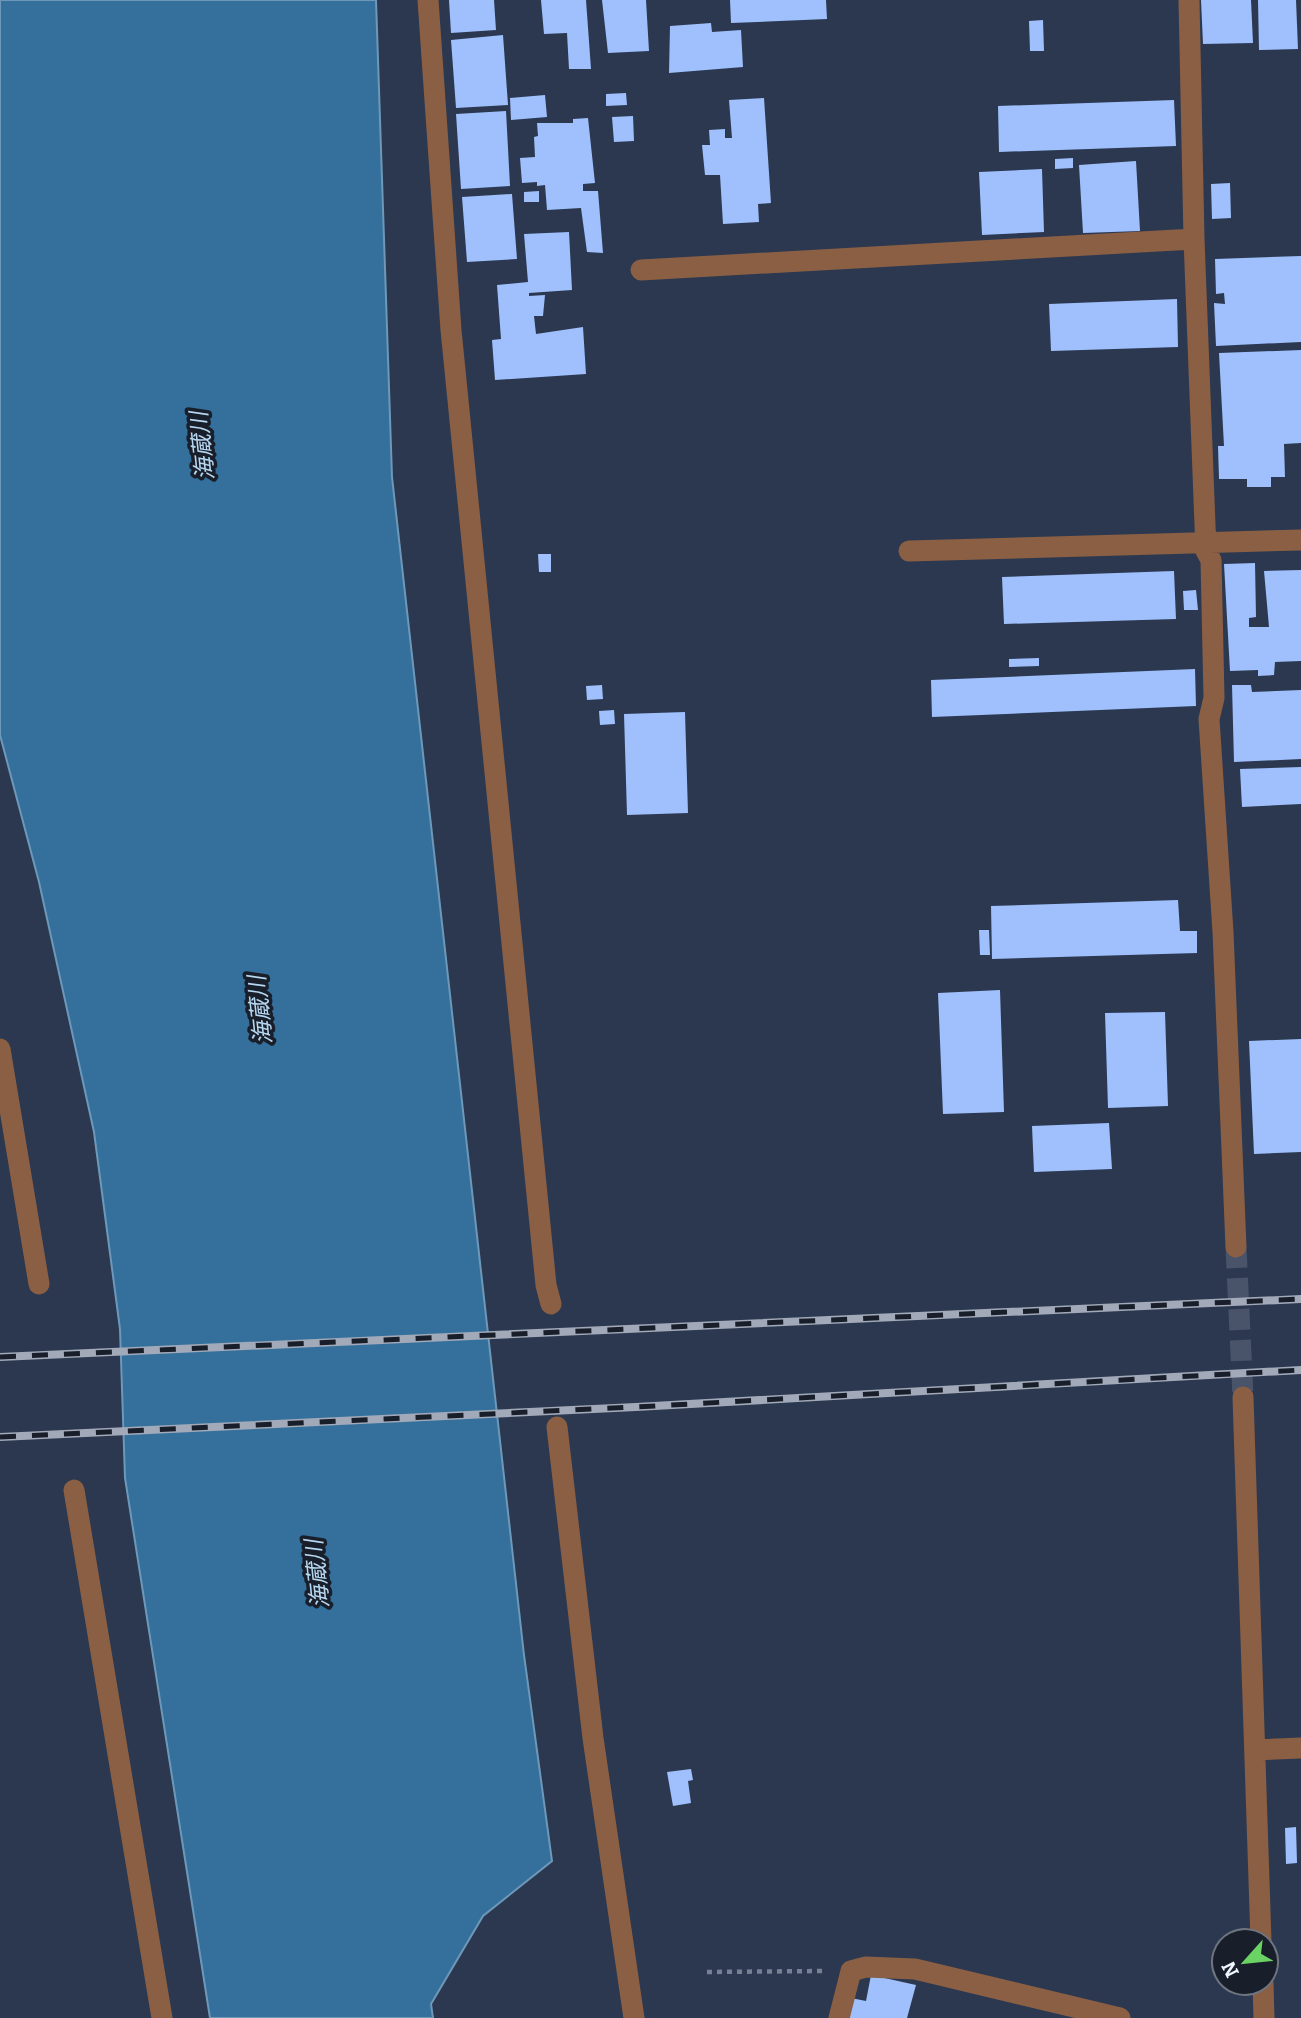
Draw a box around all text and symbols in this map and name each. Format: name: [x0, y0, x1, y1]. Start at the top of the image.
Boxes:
water label: 海蔵川: [184, 407, 220, 482]
water label: 海蔵川: [242, 971, 278, 1046]
water label: 海蔵川: [299, 1535, 335, 1610]
north arrow: [1210, 1927, 1280, 1997]
text: N: [1217, 1957, 1244, 1981]

